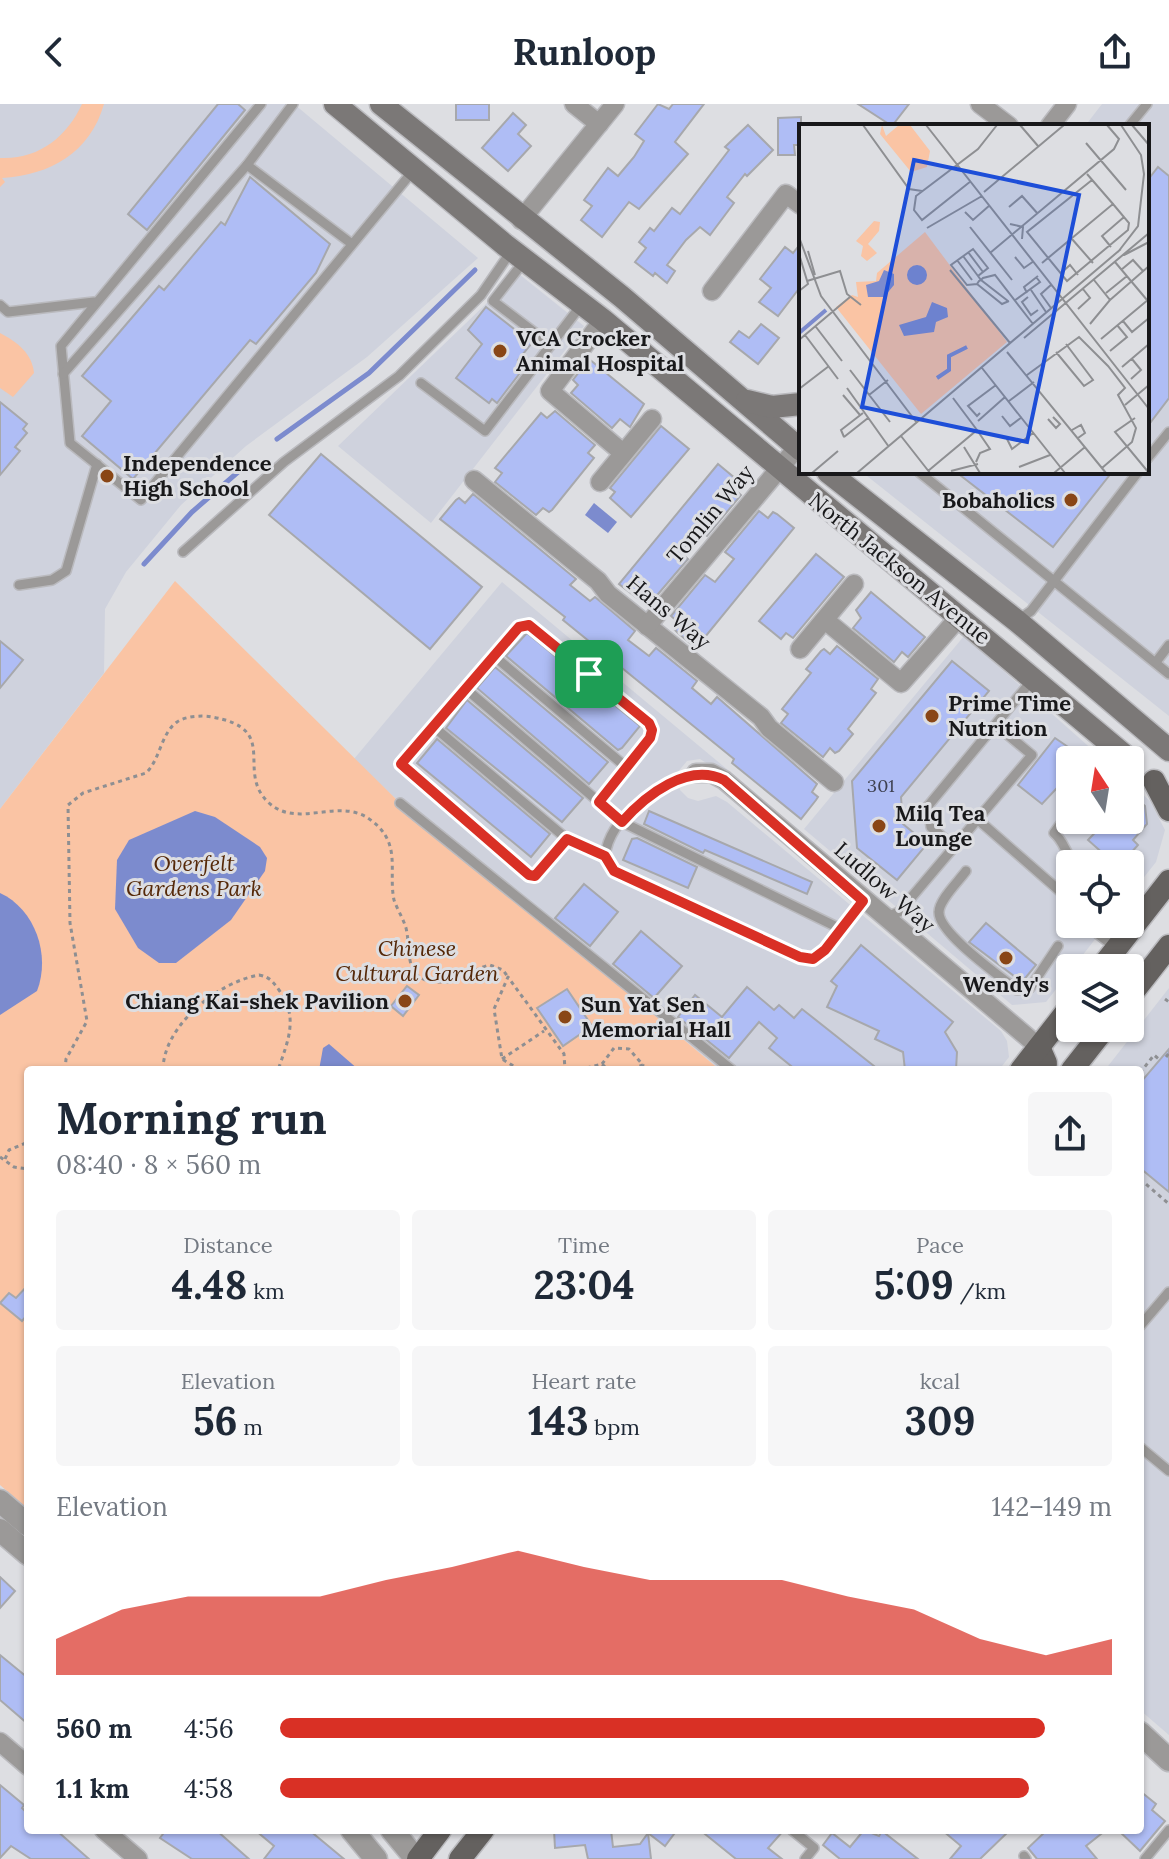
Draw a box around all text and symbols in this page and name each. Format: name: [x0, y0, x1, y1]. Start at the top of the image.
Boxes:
text: Runloop: [513, 29, 656, 75]
icon: back: [32, 30, 76, 74]
icon: share: [1093, 30, 1137, 74]
inset map: [799, 124, 1149, 474]
place label: VCA Crocker Animal Hospital: [516, 324, 684, 377]
marker: VCA Crocker Animal Hospital: [491, 342, 509, 360]
place label: Independence High School: [123, 449, 272, 502]
street label: Tomlin Way: [661, 459, 760, 569]
marker: Independence High School: [98, 467, 116, 485]
street label: North Jackson Avenue: [803, 486, 997, 650]
place label: Bobaholics: [942, 486, 1055, 514]
marker: Bobaholics: [1062, 491, 1080, 509]
street label: Hans Way: [621, 569, 717, 656]
pin: [555, 640, 623, 708]
icon: arrive: [567, 652, 611, 696]
place label: Prime Time Nutrition: [948, 689, 1071, 742]
marker: Prime Time Nutrition: [923, 707, 941, 725]
north arrow: [1056, 746, 1144, 834]
map controls: [1056, 746, 1144, 1042]
house number: 301: [867, 774, 895, 797]
place label: Milq Tea Lounge: [895, 799, 986, 852]
marker: Milq Tea Lounge: [870, 817, 888, 835]
street label: Ludlow Way: [829, 835, 942, 939]
park label: Overfelt Gardens Park: [126, 849, 262, 902]
button: locate: [1056, 850, 1144, 938]
park label: Chinese Cultural Garden: [335, 934, 499, 987]
marker: Wendy's: [997, 949, 1015, 967]
button: layers: [1056, 954, 1144, 1042]
place label: Wendy's: [963, 970, 1049, 998]
place label: Chiang Kai-shek Pavilion: [125, 987, 389, 1015]
place label: Sun Yat Sen Memorial Hall: [581, 990, 731, 1043]
marker: Chiang Kai-shek Pavilion: [396, 992, 414, 1010]
marker: Sun Yat Sen Memorial Hall: [556, 1008, 574, 1026]
text: Morning run: [56, 1090, 327, 1146]
button: share: [1028, 1092, 1112, 1176]
text: 08:40 · 8 × 560 m: [56, 1148, 261, 1181]
text: Distance: [183, 1231, 273, 1259]
text: Time: [558, 1231, 610, 1259]
text: Pace: [916, 1231, 964, 1259]
text: 4.48: [171, 1259, 247, 1310]
text: 23:04: [533, 1259, 635, 1310]
text: 5:09: [874, 1259, 954, 1310]
text: km: [247, 1277, 285, 1305]
text: /km: [954, 1277, 1006, 1305]
text: Elevation: [181, 1367, 275, 1395]
text: Heart rate: [532, 1367, 636, 1395]
text: kcal: [920, 1367, 960, 1395]
text: 56: [193, 1395, 238, 1446]
text: 143: [528, 1395, 589, 1446]
text: 309: [905, 1395, 975, 1446]
text: m: [238, 1413, 263, 1441]
text: bpm: [589, 1413, 640, 1441]
text: Elevation: [56, 1490, 168, 1523]
text: 142–149 m: [992, 1490, 1112, 1523]
text: 560 m: [56, 1712, 132, 1745]
text: 4:56: [184, 1712, 234, 1745]
text: 1.1 km: [56, 1772, 129, 1805]
text: 4:58: [184, 1772, 233, 1805]

